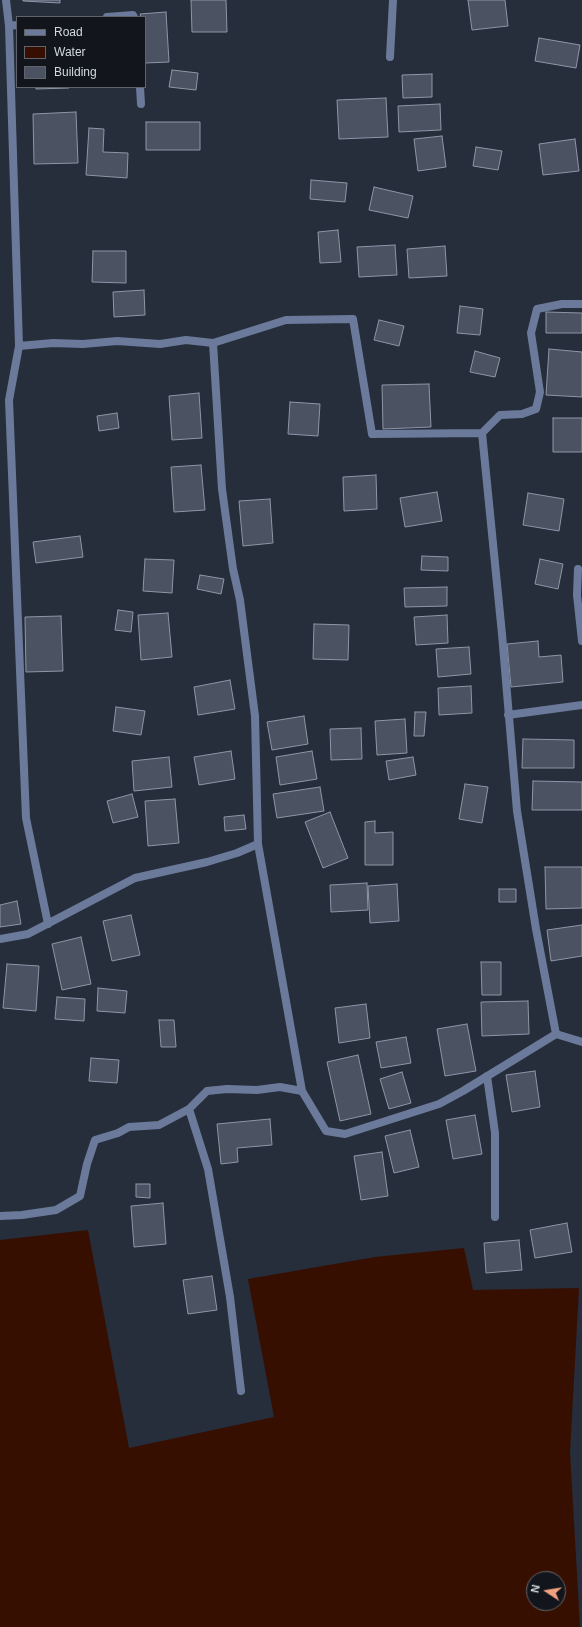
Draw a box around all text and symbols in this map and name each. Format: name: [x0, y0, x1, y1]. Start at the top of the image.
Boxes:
legend: [16, 16, 146, 88]
text: Road: [54, 25, 83, 39]
text: Water: [54, 45, 86, 59]
text: Building: [54, 65, 97, 79]
north arrow: [526, 1571, 566, 1611]
text: N: [529, 1584, 542, 1594]

